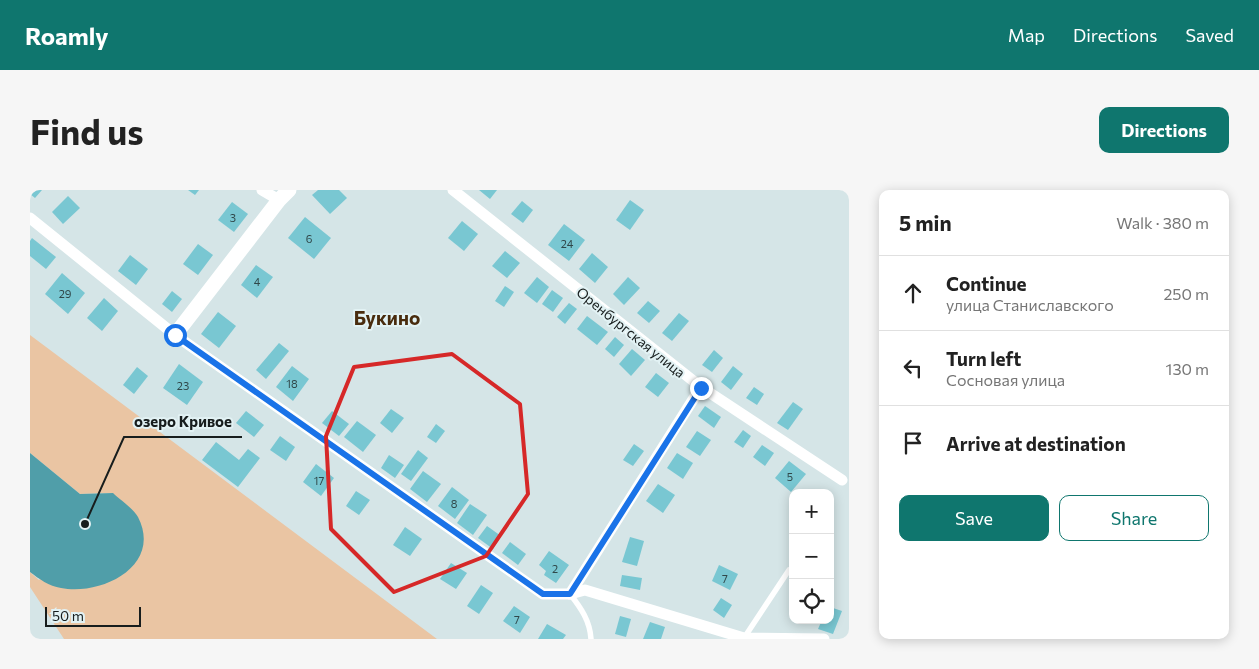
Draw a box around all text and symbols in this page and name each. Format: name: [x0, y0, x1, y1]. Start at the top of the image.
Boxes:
text: Roamly: [25, 21, 108, 50]
text: Map: [1008, 24, 1045, 46]
text: Directions: [1073, 24, 1157, 46]
text: Saved: [1185, 24, 1234, 46]
button: Directions: [1099, 107, 1229, 153]
text: Find us: [30, 109, 144, 152]
text: 5 min: [899, 210, 952, 235]
house number: 3: [230, 211, 236, 224]
text: Walk · 380 m: [1116, 213, 1209, 232]
house number: 6: [306, 232, 313, 245]
house number: 24: [561, 237, 574, 250]
text: Continue: [946, 272, 1026, 295]
house number: 4: [254, 275, 261, 288]
icon: ahead: [899, 279, 927, 307]
street label: Оренбургская улица: [573, 283, 689, 381]
text: 250 m: [1163, 284, 1209, 303]
house number: 29: [59, 287, 72, 300]
text: улица Станиславского: [946, 295, 1114, 314]
district label: Букино: [354, 306, 420, 329]
route start: [164, 324, 187, 347]
text: Turn left: [946, 347, 1021, 370]
icon: left: [899, 354, 927, 382]
text: 130 m: [1166, 359, 1209, 378]
text: Сосновая улица: [946, 370, 1065, 389]
house number: 18: [286, 377, 298, 390]
route end: [690, 377, 713, 400]
house number: 23: [177, 379, 189, 392]
callout: озеро Кривое: [124, 407, 242, 437]
text: озеро Кривое: [134, 412, 232, 430]
icon: arrive: [899, 429, 927, 457]
text: Arrive at destination: [946, 432, 1126, 455]
house number: 5: [787, 470, 793, 483]
house number: 17: [314, 474, 324, 487]
map controls: [789, 489, 834, 624]
button: +: [789, 489, 834, 534]
button: Save: [899, 495, 1049, 541]
button: Share: [1059, 495, 1209, 541]
house number: 8: [451, 497, 458, 510]
button: −: [789, 534, 834, 579]
house number: 2: [552, 562, 558, 575]
house number: 7: [722, 572, 728, 585]
button: locate: [789, 579, 834, 624]
scale bar: [45, 604, 141, 627]
text: 50 m: [52, 607, 84, 624]
house number: 7: [514, 613, 520, 626]

